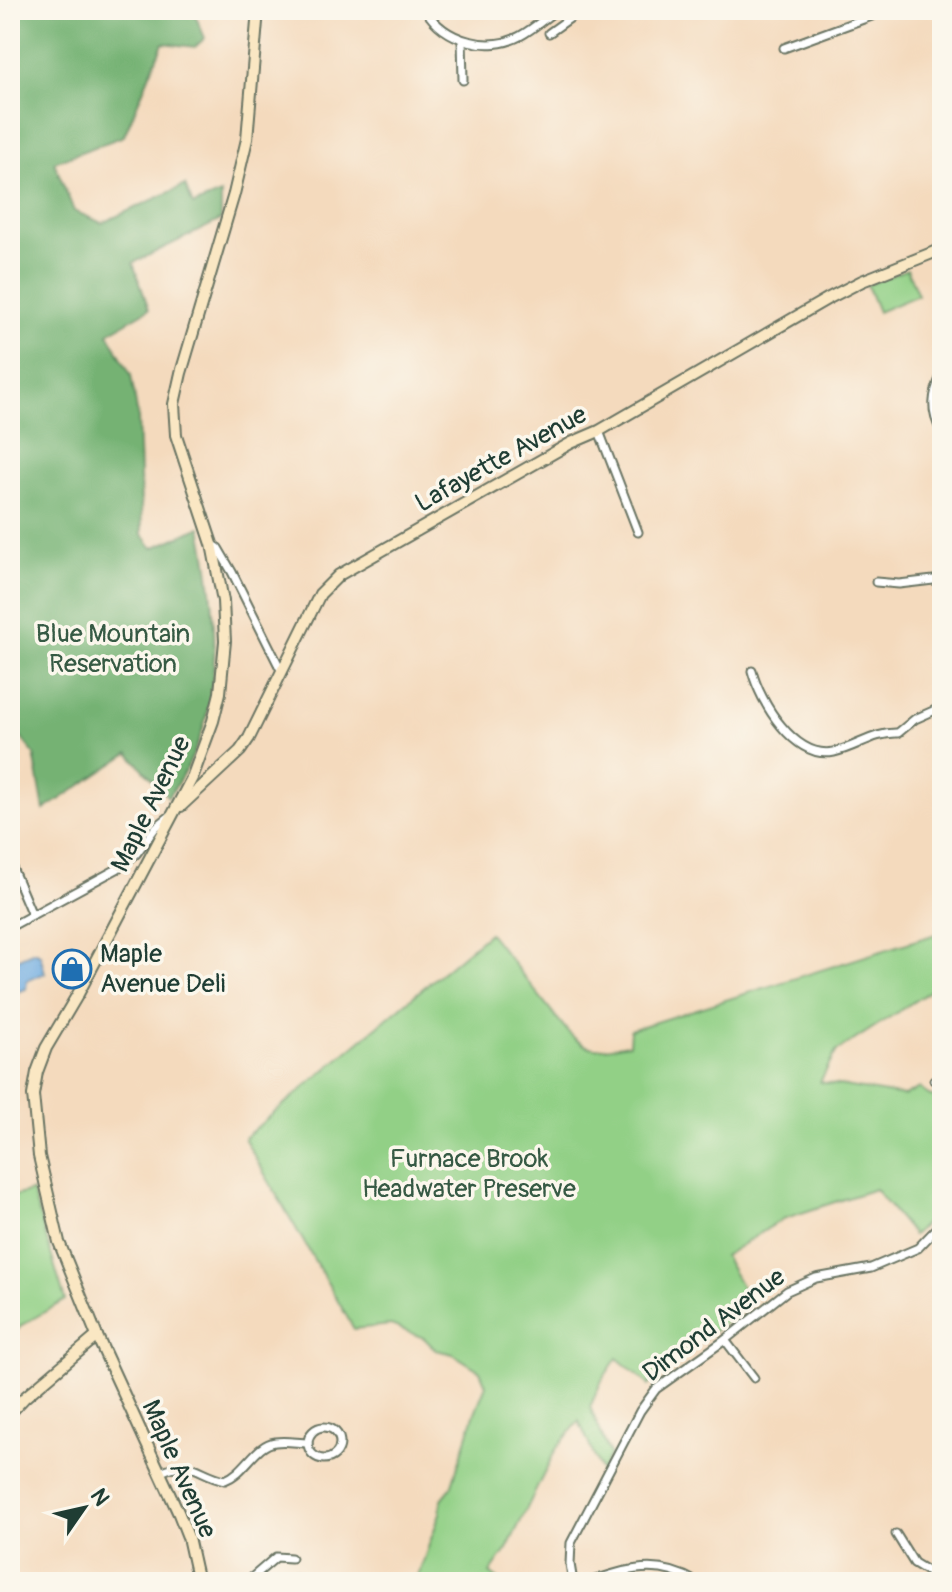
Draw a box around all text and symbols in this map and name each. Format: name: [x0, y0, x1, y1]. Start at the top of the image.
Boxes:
street label: Lafayette Avenue: [410, 399, 593, 519]
park label: Blue Mountain Reservation: [36, 618, 190, 680]
street label: Maple Avenue: [104, 730, 198, 877]
place label: Maple Avenue Deli: [100, 938, 226, 1000]
shop icon: Maple Avenue Deli: [51, 948, 93, 990]
park label: Furnace Brook Headwater Preserve: [362, 1143, 576, 1205]
street label: Dimond Avenue: [636, 1261, 792, 1389]
street label: Maple Avenue: [134, 1395, 224, 1543]
north arrow: [44, 1468, 124, 1548]
text: N: [84, 1483, 116, 1511]

